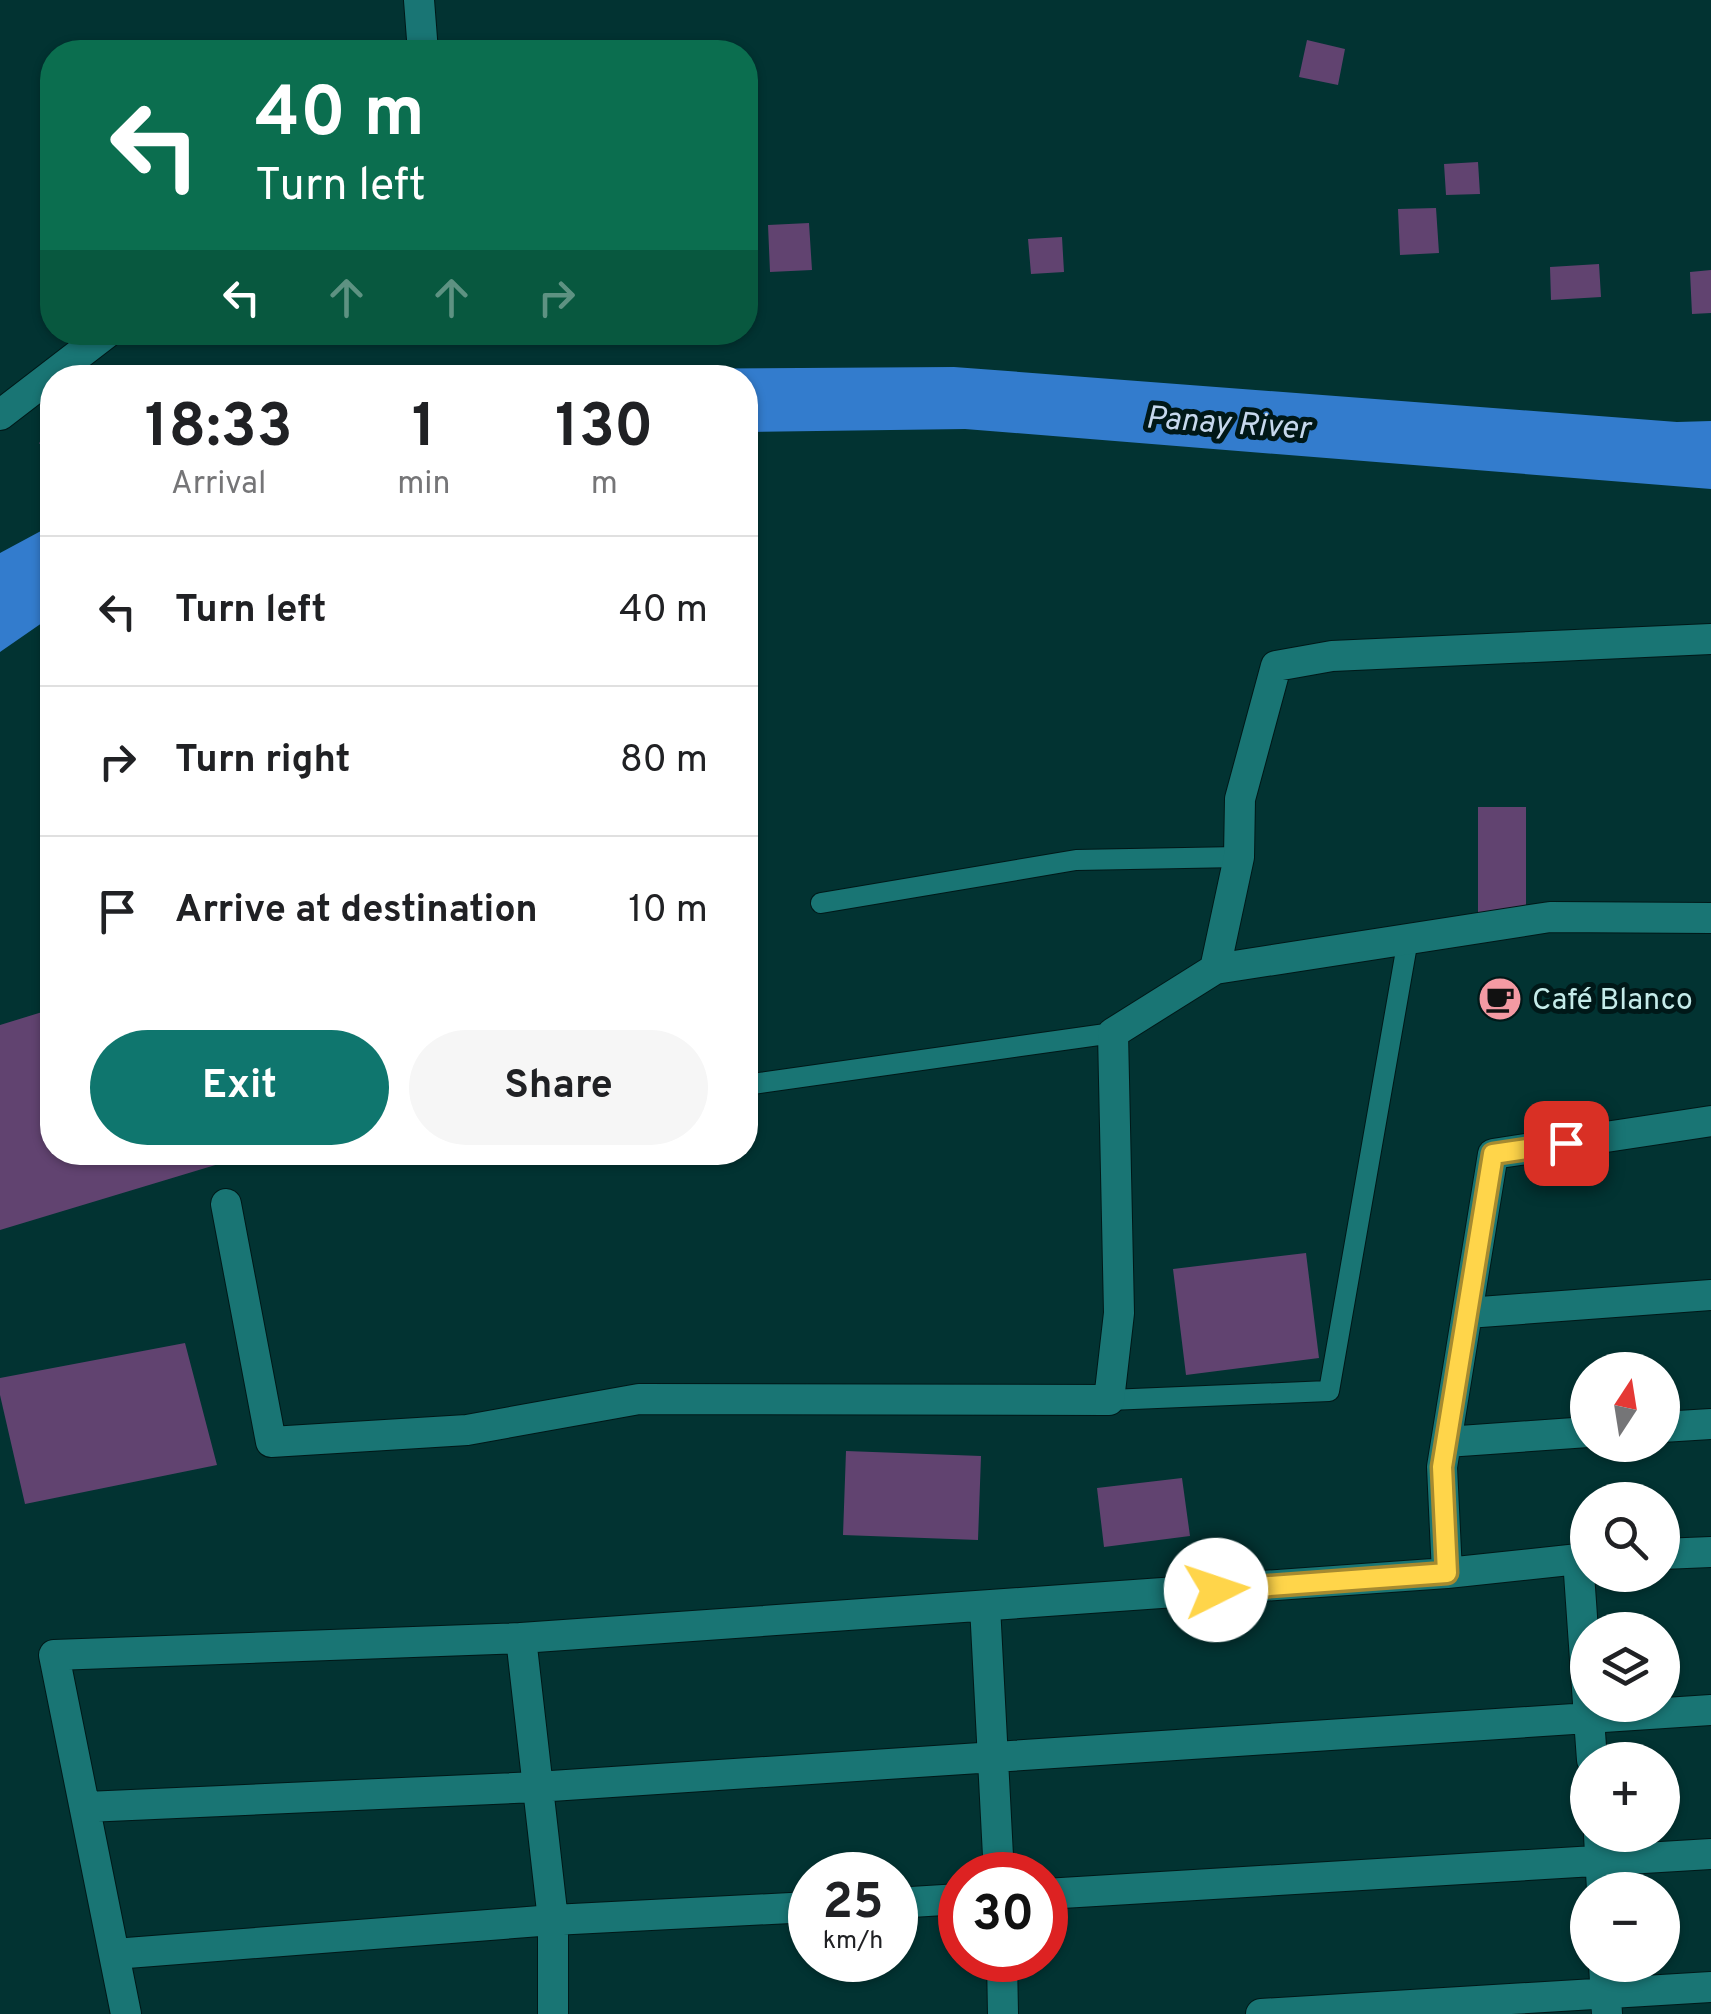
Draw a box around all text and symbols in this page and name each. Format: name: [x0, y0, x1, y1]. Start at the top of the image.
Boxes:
text: 40 m: [255, 72, 425, 161]
icon: left: [90, 80, 220, 210]
text: Turn left: [255, 159, 426, 216]
icon: left: [214, 270, 269, 325]
icon: ahead: [319, 270, 374, 325]
icon: ahead: [424, 270, 479, 325]
icon: right: [529, 270, 584, 325]
text: 18:33: [144, 392, 293, 468]
text: 1: [412, 392, 436, 468]
text: 130: [555, 392, 653, 468]
water label: Panay River: [1144, 399, 1314, 451]
text: Arrival: [171, 465, 266, 505]
text: min: [397, 465, 450, 505]
text: m: [591, 465, 618, 505]
icon: left: [90, 584, 145, 639]
text: Turn left: [175, 587, 327, 636]
text: 40 m: [619, 587, 708, 636]
icon: right: [90, 734, 145, 789]
text: Turn right: [175, 737, 350, 786]
text: 80 m: [620, 737, 708, 786]
icon: arrive: [90, 884, 145, 939]
text: Arrive at destination: [175, 887, 538, 936]
text: 10 m: [628, 887, 708, 936]
cafe icon: Café Blanco: [1477, 976, 1523, 1022]
place label: Café Blanco: [1532, 983, 1693, 1020]
button: Exit: [90, 1030, 389, 1145]
button: Share: [409, 1030, 708, 1145]
pin: [1524, 1101, 1609, 1186]
icon: arrive: [1539, 1116, 1594, 1171]
north arrow: [1570, 1352, 1680, 1462]
map controls: [1570, 1352, 1680, 1982]
button: search: [1570, 1482, 1680, 1592]
position arrow: [1164, 1538, 1268, 1642]
button: layers: [1570, 1612, 1680, 1722]
button: +: [1570, 1742, 1680, 1852]
speed limit sign: 30: [938, 1852, 1068, 1982]
button: −: [1570, 1872, 1680, 1982]
text: 25: [822, 1873, 884, 1936]
text: km/h: [823, 1926, 883, 1958]

